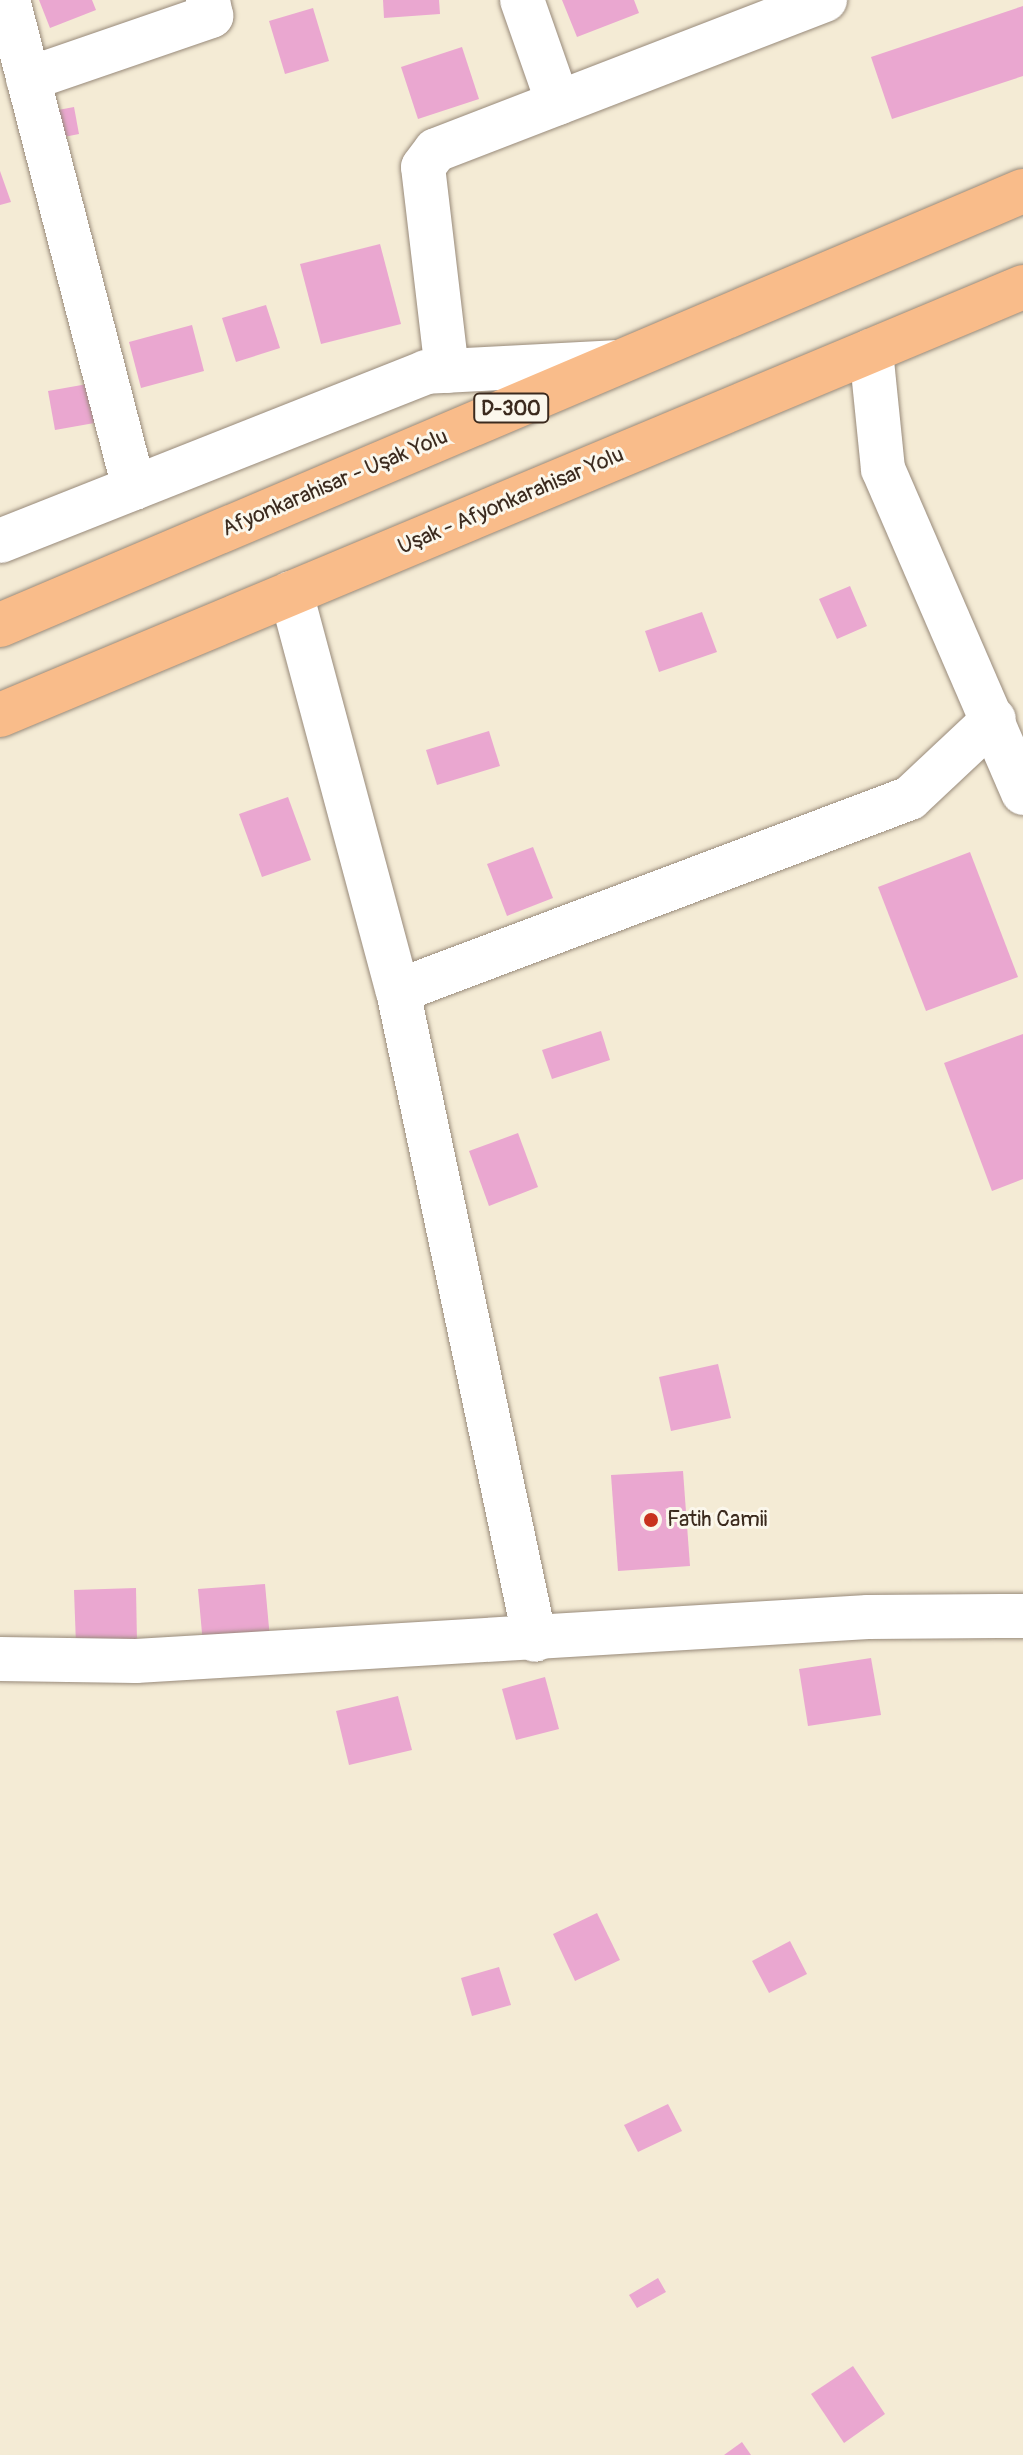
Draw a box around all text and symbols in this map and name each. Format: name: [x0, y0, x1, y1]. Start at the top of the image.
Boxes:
road number: D-300: [473, 392, 549, 424]
street label: Afyonkarahisar - Uşak Yolu: [218, 423, 452, 543]
street label: Uşak - Afyonkarahisar Yolu: [394, 441, 628, 561]
place label: Fatih Camii: [667, 1507, 768, 1533]
marker: Fatih Camii: [642, 1511, 660, 1529]

